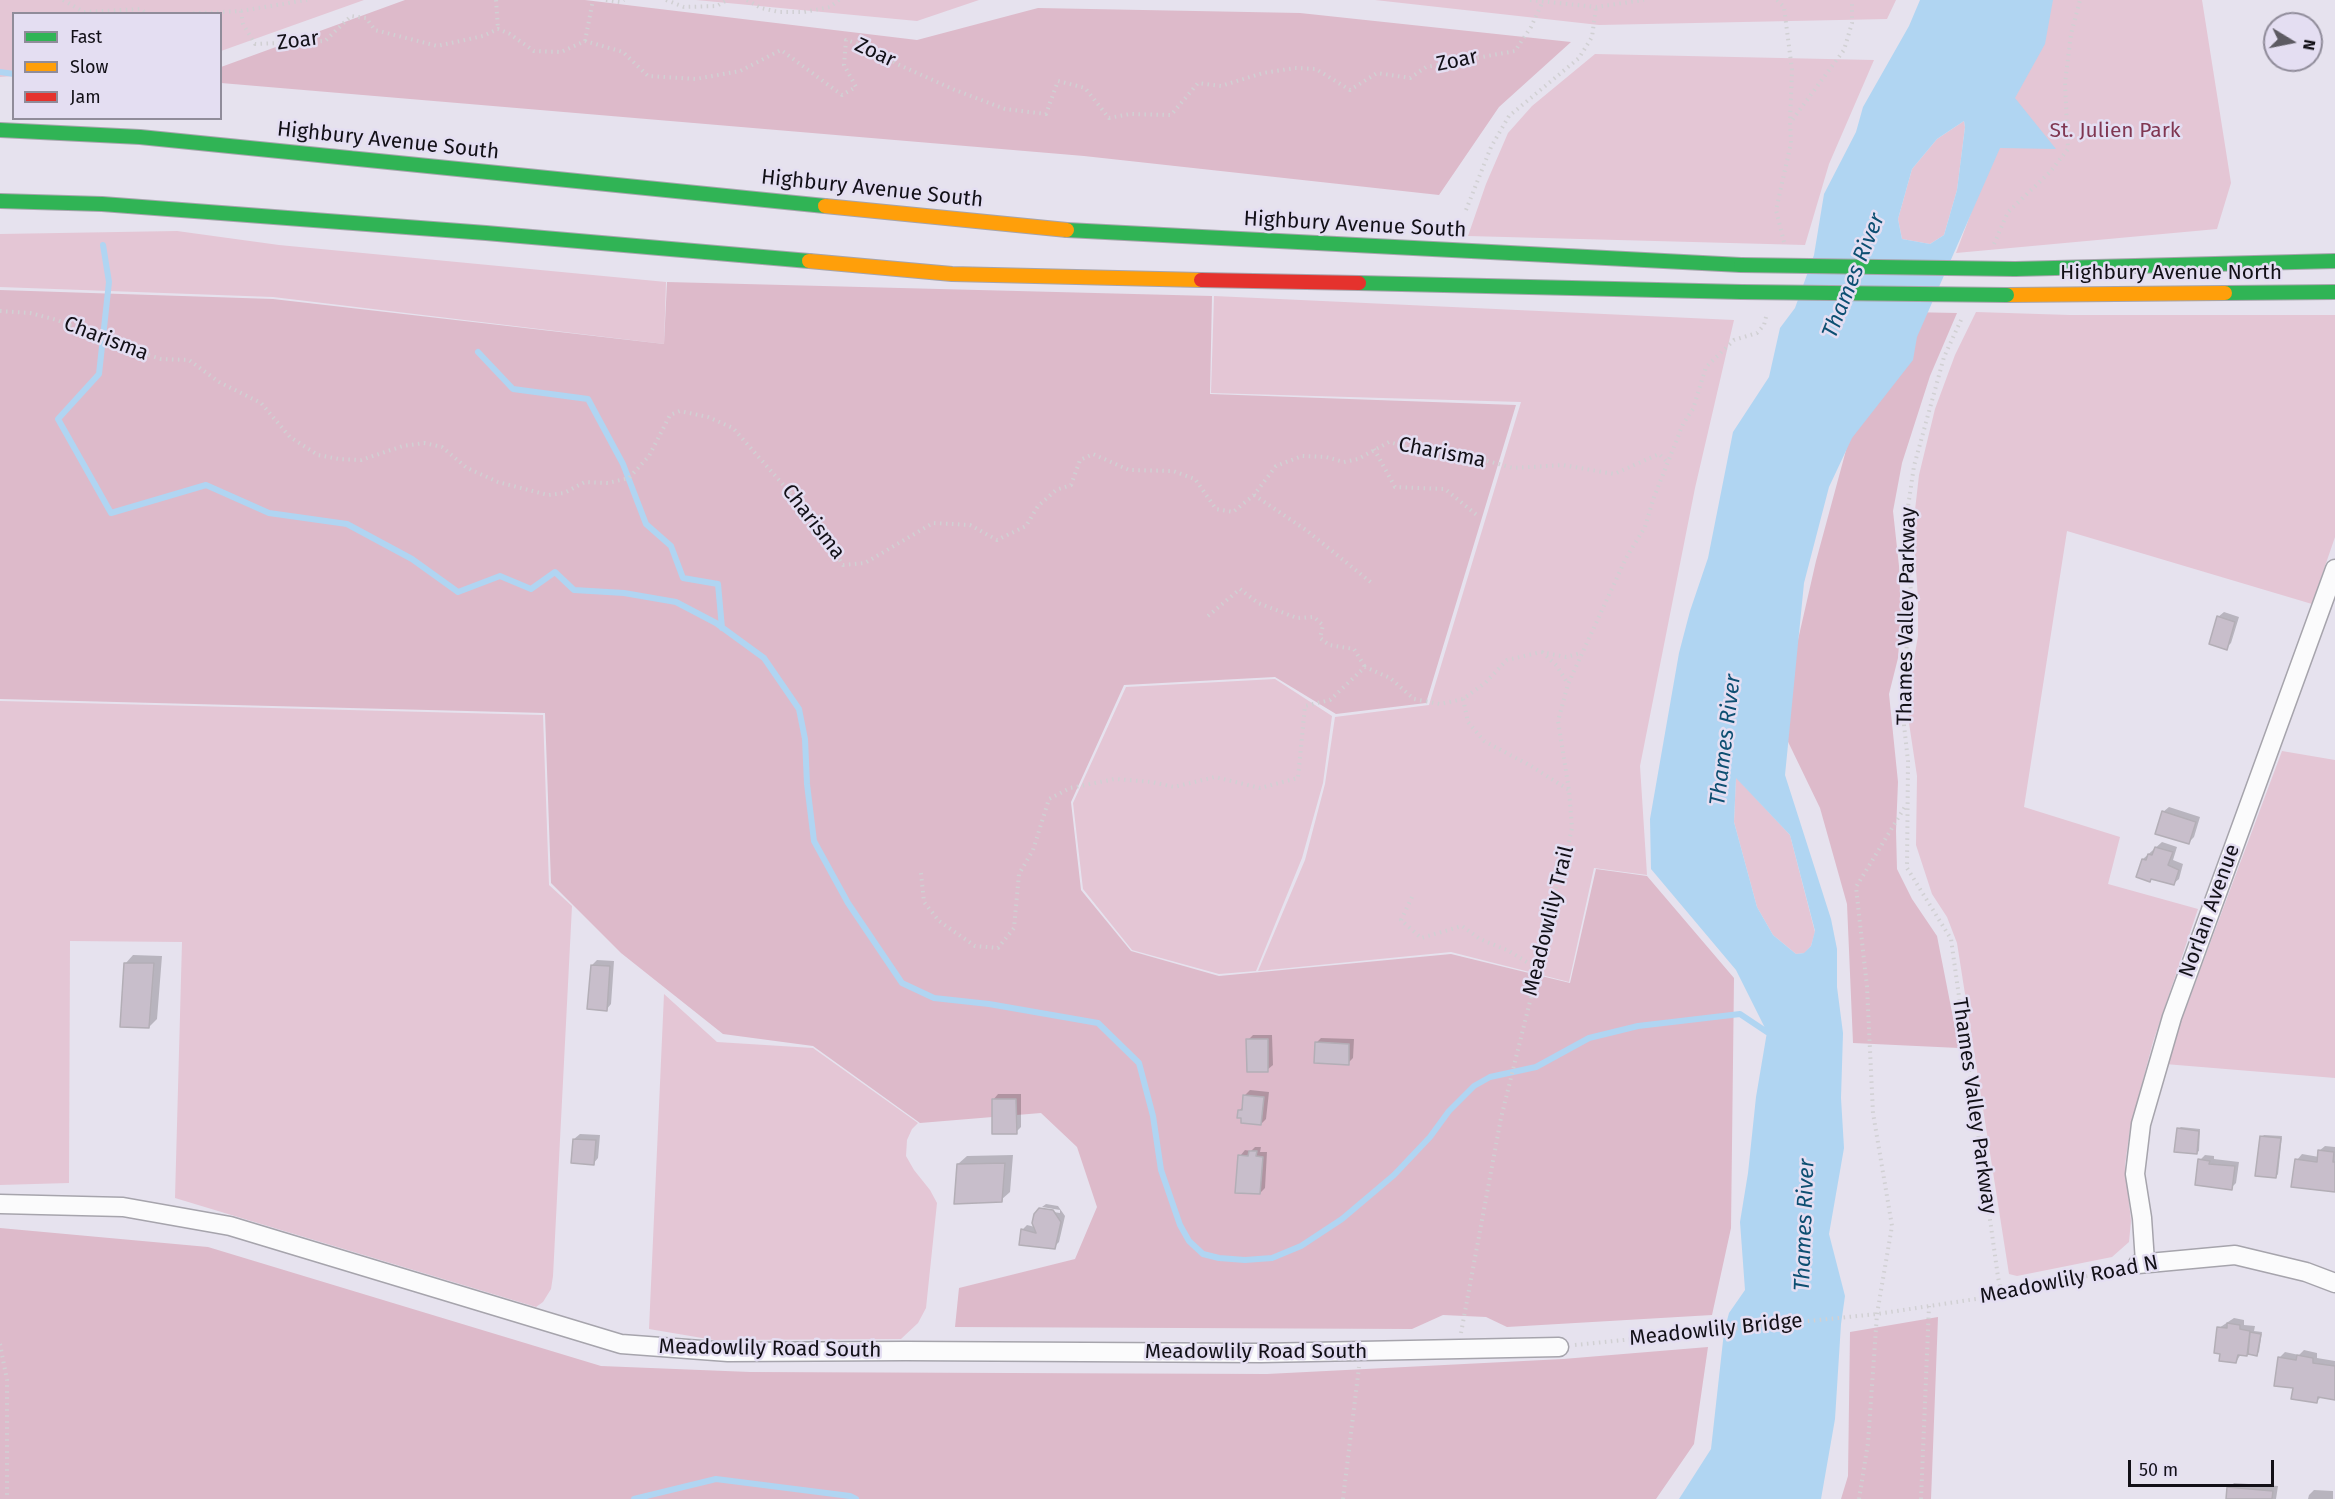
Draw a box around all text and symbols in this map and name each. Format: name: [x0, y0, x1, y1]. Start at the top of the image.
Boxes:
legend: [12, 12, 222, 120]
north arrow: [2263, 12, 2323, 72]
text: Fast: [70, 26, 102, 48]
street label: Zoar: [276, 26, 320, 56]
street label: Zoar: [851, 33, 899, 73]
text: N: [2299, 38, 2320, 52]
street label: Zoar: [1434, 44, 1480, 78]
text: Slow: [70, 56, 108, 78]
text: Jam: [70, 86, 101, 108]
street label: Highbury Avenue South: [276, 117, 500, 165]
park label: St. Julien Park: [2049, 118, 2181, 144]
street label: Highbury Avenue South: [760, 165, 984, 213]
street label: Highbury Avenue South: [1243, 207, 1467, 243]
water label: Thames River: [1817, 210, 1891, 342]
street label: Highbury Avenue North: [2060, 260, 2282, 286]
street label: Charisma: [60, 311, 152, 367]
street label: Charisma: [1396, 432, 1488, 474]
street label: Charisma: [776, 479, 850, 565]
street label: Thames Valley Parkway: [1892, 507, 1922, 725]
water label: Thames River: [1705, 673, 1747, 807]
street label: Norlan Avenue: [2174, 841, 2246, 981]
street label: Meadowlily Trail: [1518, 843, 1580, 999]
street label: Thames Valley Parkway: [1946, 996, 2002, 1216]
water label: Thames River: [1790, 1159, 1820, 1291]
street label: Meadowlily Road N: [1978, 1250, 2160, 1310]
street label: Meadowlily Bridge: [1628, 1308, 1804, 1352]
street label: Meadowlily Road South: [658, 1334, 882, 1364]
street label: Meadowlily Road South: [1145, 1339, 1367, 1365]
scale bar: [2131, 1448, 2276, 1486]
text: 50 m: [2139, 1459, 2178, 1481]

